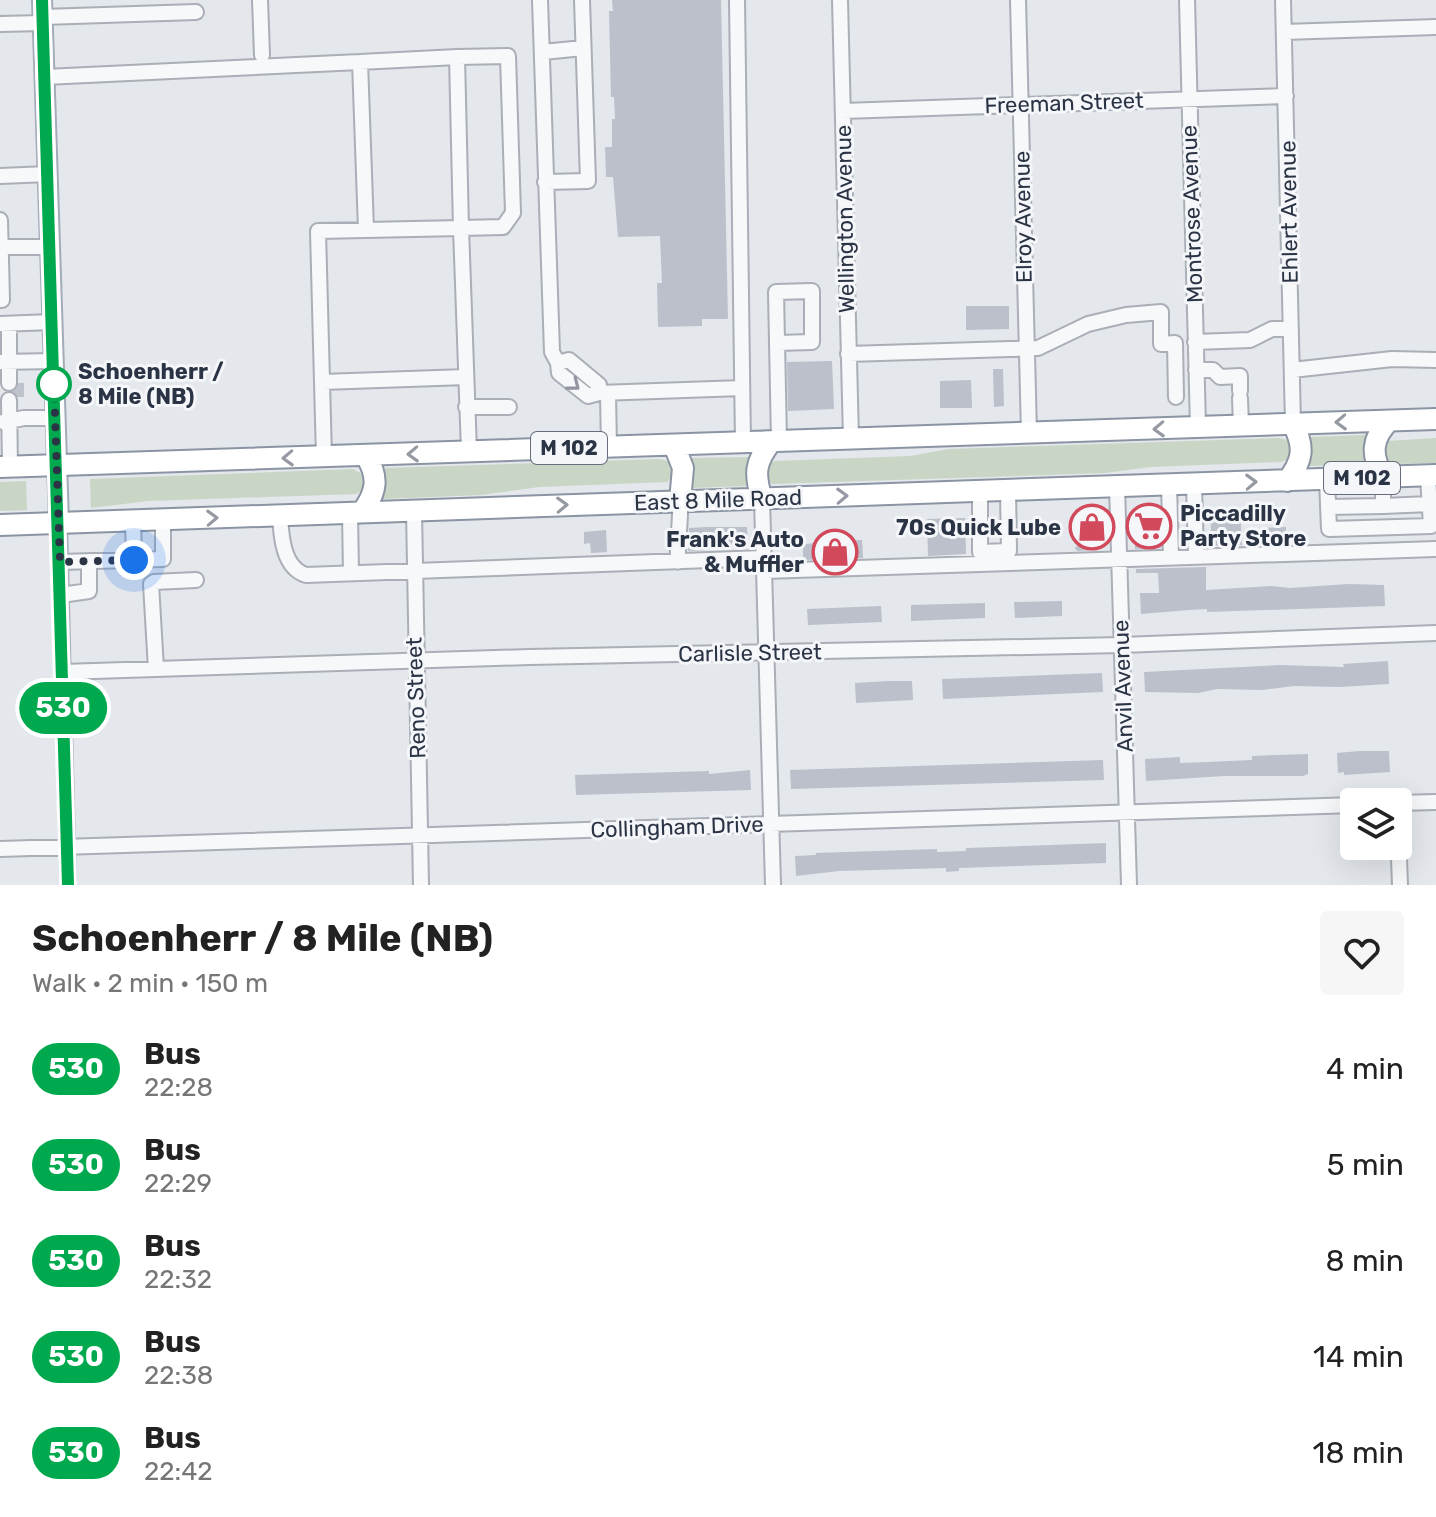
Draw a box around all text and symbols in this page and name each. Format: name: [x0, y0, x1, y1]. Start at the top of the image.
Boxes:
street label: Freeman Street: [984, 87, 1144, 119]
street label: Wellington Avenue: [830, 125, 860, 313]
street label: Montrose Avenue: [1175, 125, 1209, 303]
street label: Ehlert Avenue: [1274, 140, 1304, 284]
street label: Elroy Avenue: [1008, 151, 1038, 283]
place label: Schoenherr / 8 Mile (NB): [78, 358, 224, 410]
marker: Schoenherr / 8 Mile (NB): [37, 367, 71, 401]
one-way arrow: [565, 375, 580, 389]
one-way arrow: [1334, 414, 1347, 431]
one-way arrow: [1152, 420, 1165, 437]
road number: M 102: [531, 432, 607, 464]
one-way arrow: [406, 445, 419, 462]
one-way arrow: [281, 450, 294, 467]
road number: M 102: [1324, 462, 1400, 494]
one-way arrow: [1245, 473, 1258, 490]
street label: East 8 Mile Road: [634, 484, 802, 516]
one-way arrow: [836, 487, 849, 504]
one-way arrow: [556, 497, 569, 514]
place label: Piccadilly Party Store: [1180, 500, 1306, 552]
supermarket icon: Piccadilly Party Store: [1125, 502, 1173, 550]
shop icon: 70s Quick Lube: [1068, 503, 1116, 551]
one-way arrow: [206, 509, 219, 526]
place label: 70s Quick Lube: [896, 514, 1061, 541]
place label: Frank's Auto & Muffler: [666, 526, 804, 578]
shop icon: Frank's Auto & Muffler: [811, 528, 859, 576]
your location: [114, 540, 154, 580]
street label: Anvil Avenue: [1107, 619, 1139, 753]
street label: Reno Street: [400, 636, 432, 759]
street label: Carlisle Street: [678, 638, 822, 668]
line badge: 530: [17, 682, 109, 734]
text: 530: [35, 691, 91, 724]
map controls: [1340, 788, 1412, 860]
button: layers: [1340, 788, 1412, 860]
street label: Collingham Drive: [590, 810, 764, 844]
button: heart: [1320, 911, 1404, 995]
text: Schoenherr / 8 Mile (NB): [32, 915, 493, 961]
text: Walk · 2 min · 150 m: [32, 968, 268, 999]
text: Bus: [144, 1036, 201, 1072]
text: 4 min: [1326, 1051, 1404, 1087]
text: 530: [48, 1052, 104, 1085]
text: 22:28: [144, 1072, 213, 1103]
text: Bus: [144, 1132, 201, 1168]
text: 5 min: [1327, 1147, 1404, 1183]
text: 530: [48, 1148, 104, 1181]
text: 22:29: [144, 1168, 212, 1199]
text: Bus: [144, 1228, 201, 1264]
text: 8 min: [1325, 1243, 1404, 1279]
text: 530: [48, 1244, 104, 1277]
text: 22:32: [144, 1264, 212, 1295]
text: Bus: [144, 1324, 201, 1360]
text: 14 min: [1313, 1339, 1404, 1375]
text: 530: [48, 1340, 104, 1373]
text: 22:38: [144, 1360, 213, 1391]
text: Bus: [144, 1420, 201, 1456]
text: 18 min: [1313, 1435, 1404, 1471]
text: 530: [48, 1436, 104, 1469]
text: 22:42: [144, 1456, 213, 1487]

